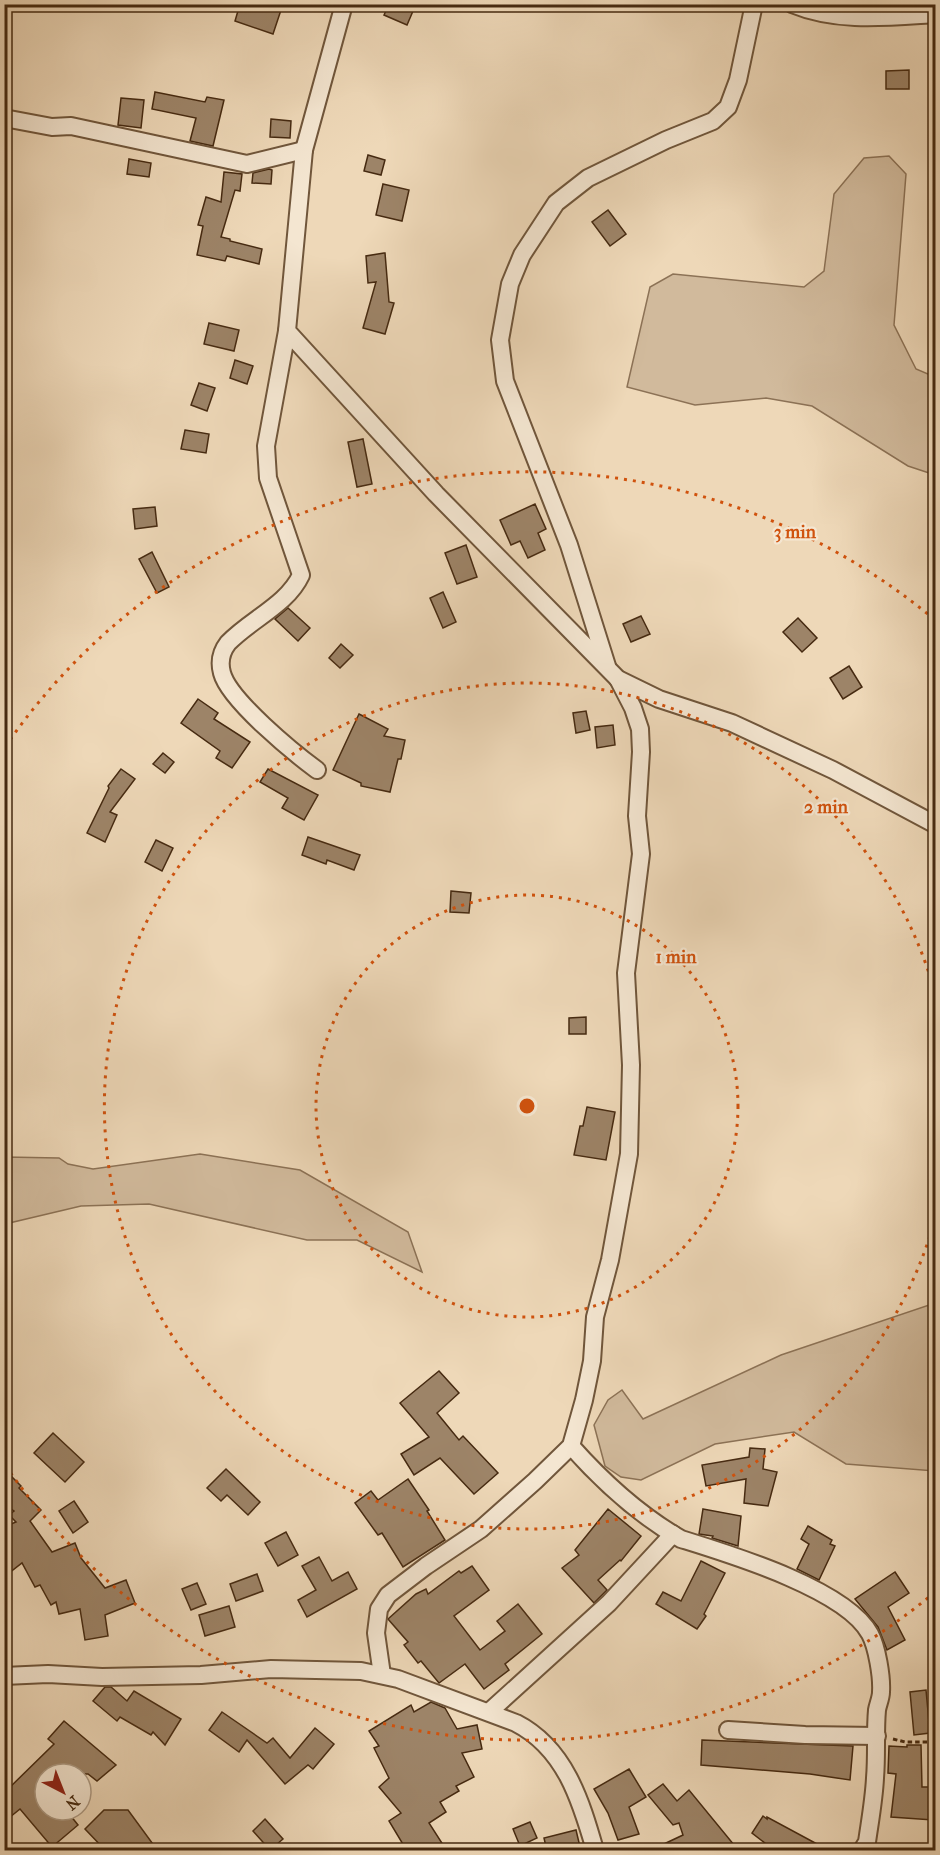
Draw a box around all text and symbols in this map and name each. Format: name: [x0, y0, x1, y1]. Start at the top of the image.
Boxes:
text: 3 min: [774, 522, 817, 543]
text: 2 min: [804, 797, 848, 818]
text: 1 min: [655, 947, 697, 968]
centre of rings: [517, 1096, 537, 1116]
north arrow: [33, 1762, 93, 1822]
text: N: [61, 1792, 84, 1814]

